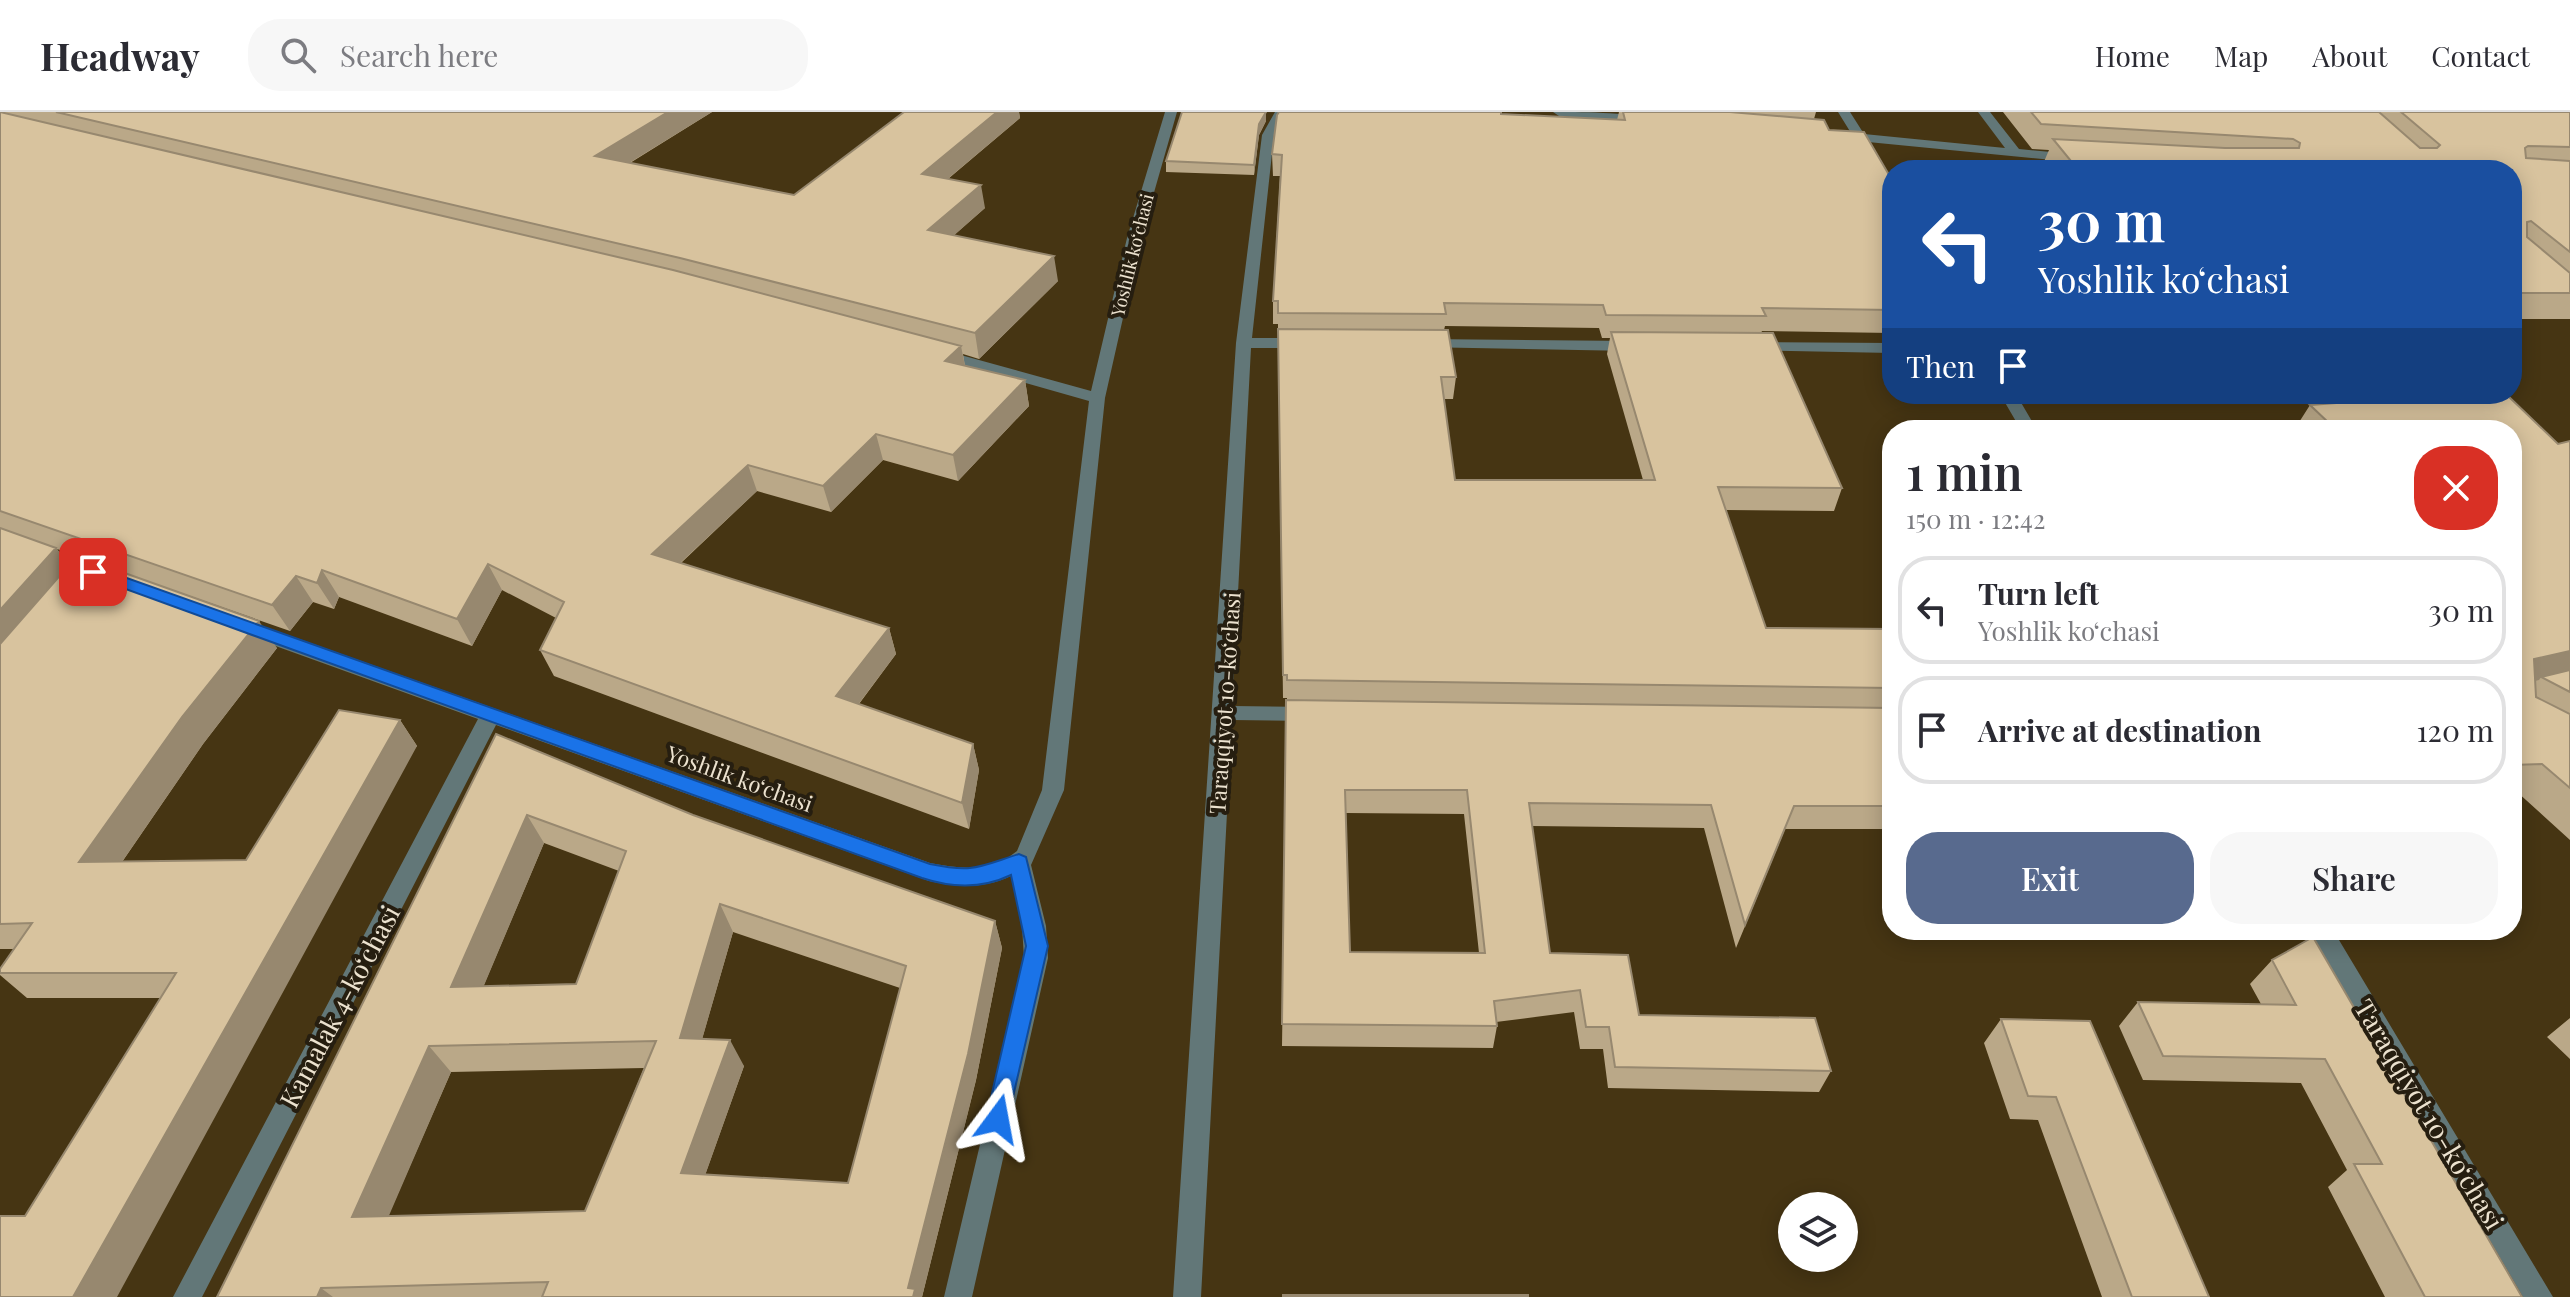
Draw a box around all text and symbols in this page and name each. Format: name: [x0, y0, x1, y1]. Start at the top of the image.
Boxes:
search box: [248, 19, 808, 91]
text: Headway: [40, 30, 200, 81]
icon: search: [276, 33, 320, 77]
text: Search here: [340, 35, 498, 75]
text: Home: [2095, 37, 2170, 74]
text: Map: [2214, 37, 2268, 74]
text: About: [2312, 37, 2387, 74]
text: Contact: [2431, 37, 2530, 74]
text: 30 m: [2038, 182, 2165, 257]
street label: Yoshlik koʻchasi: [1105, 191, 1159, 320]
icon: left: [1906, 192, 2010, 296]
text: Yoshlik koʻchasi: [2038, 254, 2290, 302]
icon: arrive: [1991, 344, 2035, 388]
text: Then: [1906, 346, 1975, 386]
text: 1 min: [1906, 439, 2023, 503]
button: close: [2414, 446, 2498, 530]
text: 150 m · 12:42: [1906, 501, 2045, 536]
pin: [59, 538, 127, 606]
icon: arrive: [71, 550, 115, 594]
text: Turn left: [1978, 573, 2099, 613]
icon: left: [1910, 588, 1954, 632]
text: 30 m: [2428, 590, 2494, 630]
street label: Taraqqiyot 10-koʻchasi: [1201, 591, 1247, 815]
text: Yoshlik koʻchasi: [1978, 613, 2160, 648]
icon: arrive: [1910, 708, 1954, 752]
text: Arrive at destination: [1978, 710, 2261, 750]
text: 120 m: [2416, 710, 2494, 750]
street label: Yoshlik koʻchasi: [662, 737, 817, 818]
button: Exit: [1906, 832, 2194, 924]
button: Share: [2210, 832, 2498, 924]
street label: Kamalak 4-koʻchasi: [271, 898, 407, 1113]
street label: Taraqqiyot 10-koʻchasi: [2347, 992, 2513, 1236]
position arrow: [956, 1077, 1040, 1161]
map controls: [1778, 1192, 1858, 1272]
button: layers: [1778, 1192, 1858, 1272]

